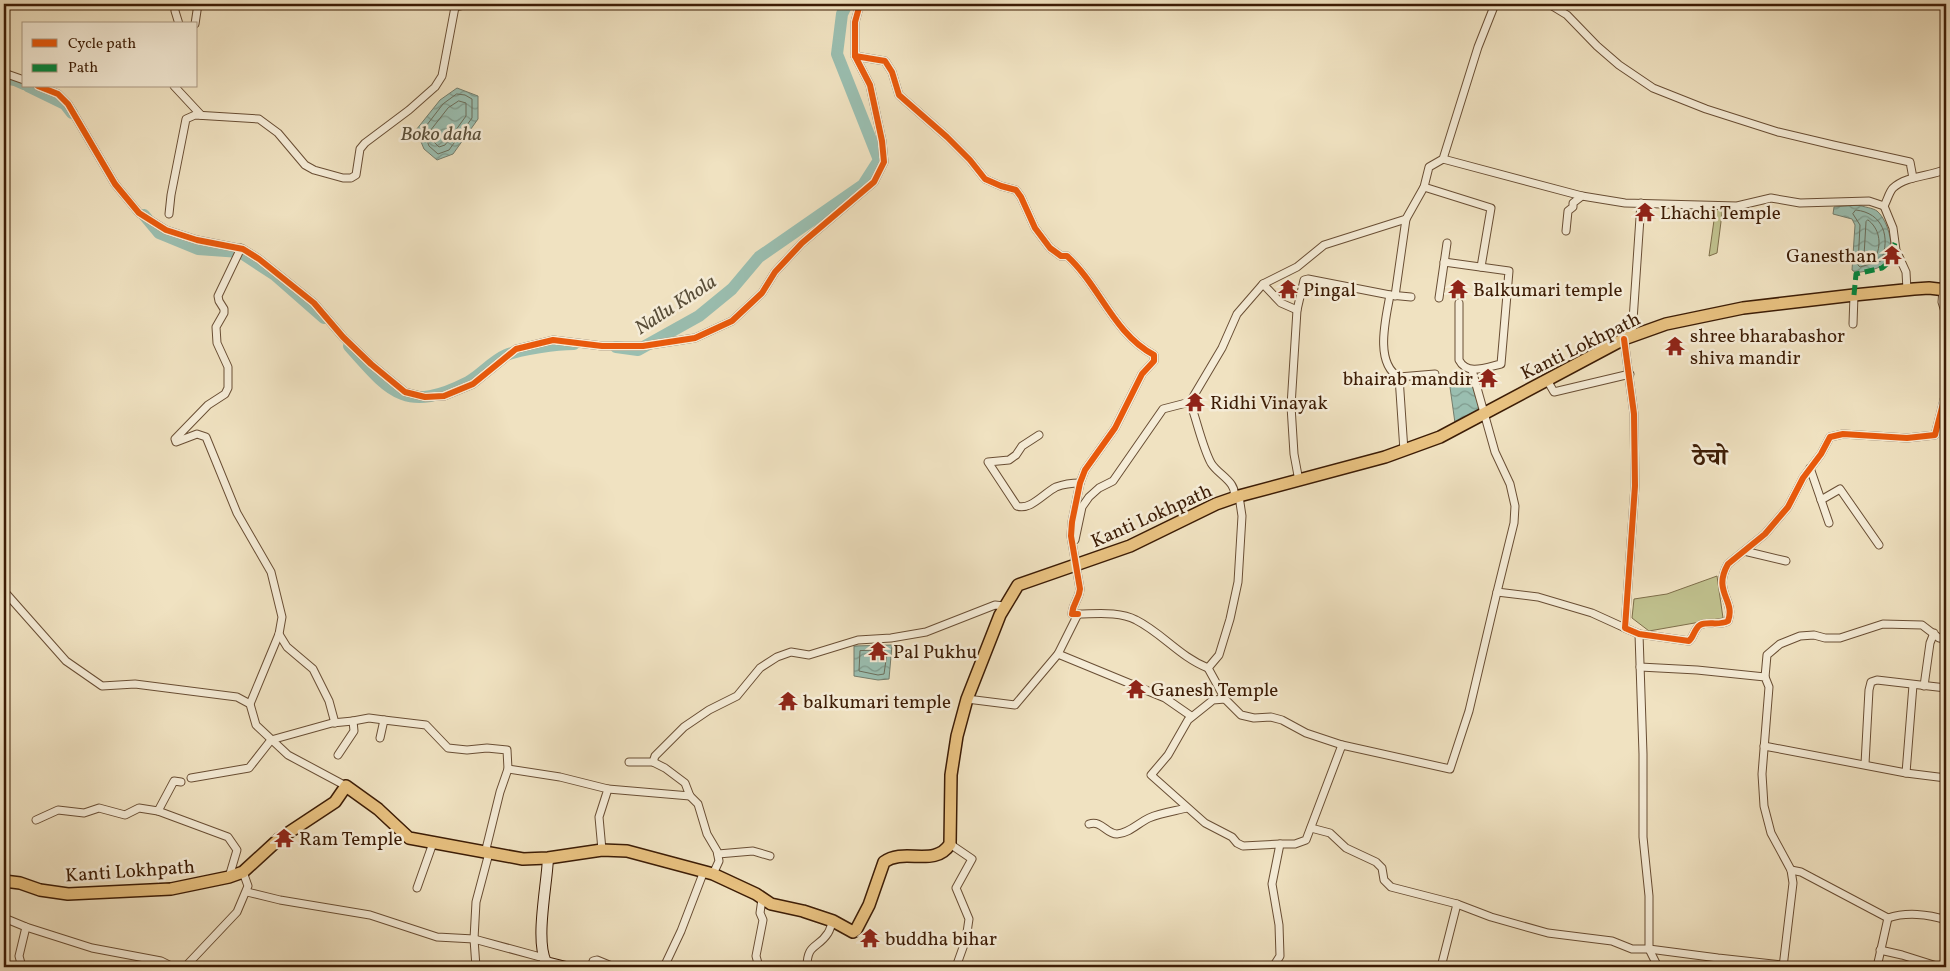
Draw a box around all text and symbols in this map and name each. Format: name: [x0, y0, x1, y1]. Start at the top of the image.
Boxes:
legend: [22, 22, 198, 88]
text: Cycle path: [68, 34, 136, 55]
text: Path: [68, 58, 98, 79]
water label: Boko daha: [400, 121, 482, 149]
temple icon: Lhachi Temple: [1634, 201, 1656, 223]
place label: Lhachi Temple: [1660, 201, 1781, 227]
place label: Ganesthan: [1786, 244, 1877, 270]
temple icon: Ganesthan: [1881, 244, 1903, 266]
water label: Nallu Khola: [630, 269, 723, 343]
temple icon: Pingal: [1277, 278, 1299, 300]
place label: Pingal: [1303, 278, 1356, 304]
temple icon: Balkumari temple: [1447, 278, 1469, 300]
place label: Balkumari temple: [1473, 278, 1623, 304]
street label: Kanti Lokhpath: [1517, 307, 1645, 387]
place label: shree bharabashor shiva mandir: [1690, 324, 1845, 372]
temple icon: shree bharabashor shiva mandir: [1664, 335, 1686, 357]
place label: bhairab mandir: [1343, 367, 1473, 393]
temple icon: bhairab mandir: [1477, 367, 1499, 389]
temple icon: Ridhi Vinayak: [1184, 391, 1206, 413]
place label: Ridhi Vinayak: [1210, 391, 1328, 417]
district label: ठेचो: [1691, 442, 1729, 476]
street label: Kanti Lokhpath: [1087, 478, 1217, 555]
temple icon: Pal Pukhu: [867, 640, 889, 662]
place label: Pal Pukhu: [893, 640, 977, 666]
temple icon: Ganesh Temple: [1125, 678, 1147, 700]
place label: Ganesh Temple: [1151, 678, 1278, 704]
temple icon: balkumari temple: [777, 690, 799, 712]
place label: balkumari temple: [803, 690, 951, 716]
temple icon: Ram Temple: [273, 827, 295, 849]
place label: Ram Temple: [299, 827, 403, 853]
street label: Kanti Lokhpath: [64, 854, 196, 890]
temple icon: buddha bihar: [859, 927, 881, 949]
place label: buddha bihar: [885, 927, 997, 953]

